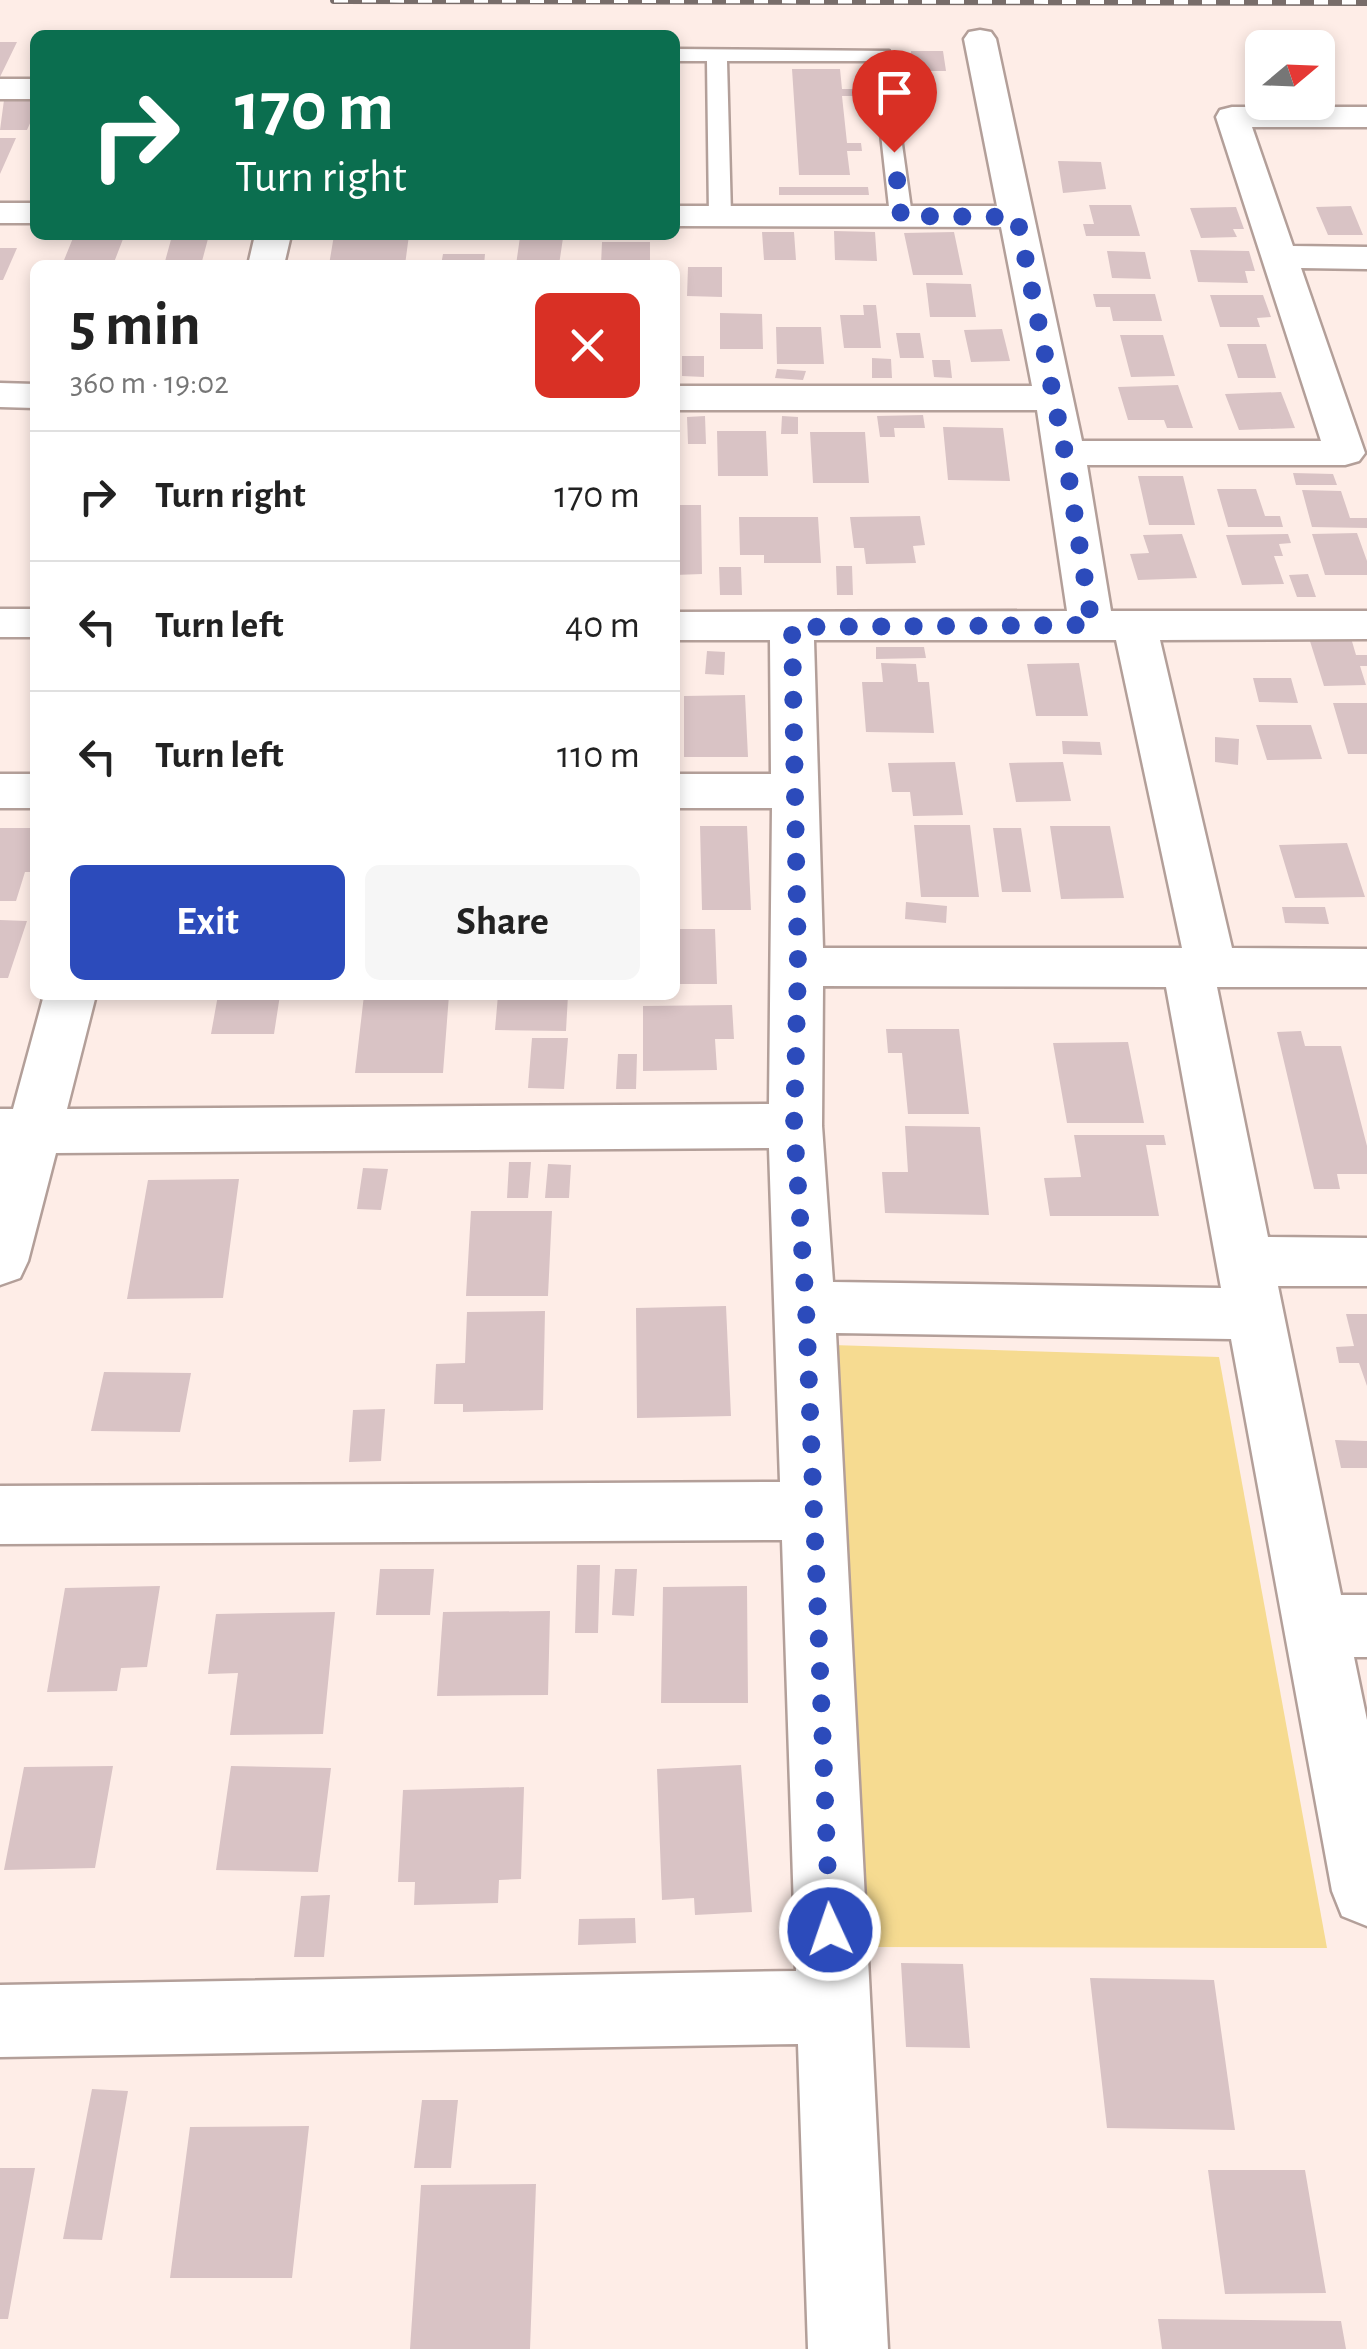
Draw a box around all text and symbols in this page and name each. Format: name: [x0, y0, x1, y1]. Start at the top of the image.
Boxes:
north arrow: [1245, 30, 1335, 120]
map controls: [1245, 30, 1335, 120]
pin: [852, 50, 937, 153]
icon: arrive: [867, 65, 922, 120]
icon: right: [70, 70, 200, 200]
text: 170 m: [235, 73, 394, 143]
text: Turn right: [235, 155, 407, 200]
button: close: [535, 293, 640, 398]
text: 5 min: [70, 296, 201, 356]
text: 360 m · 19:02: [70, 367, 229, 399]
icon: right: [70, 469, 125, 524]
text: Turn right: [155, 477, 305, 515]
text: 170 m: [554, 477, 640, 515]
icon: left: [70, 599, 125, 654]
text: Turn left: [155, 607, 283, 645]
text: 40 m: [565, 607, 640, 645]
icon: left: [70, 729, 125, 784]
text: Turn left: [155, 737, 283, 775]
text: 110 m: [557, 737, 640, 775]
button: Exit: [70, 865, 345, 980]
button: Share: [365, 865, 640, 980]
position arrow: [778, 1878, 882, 1982]

